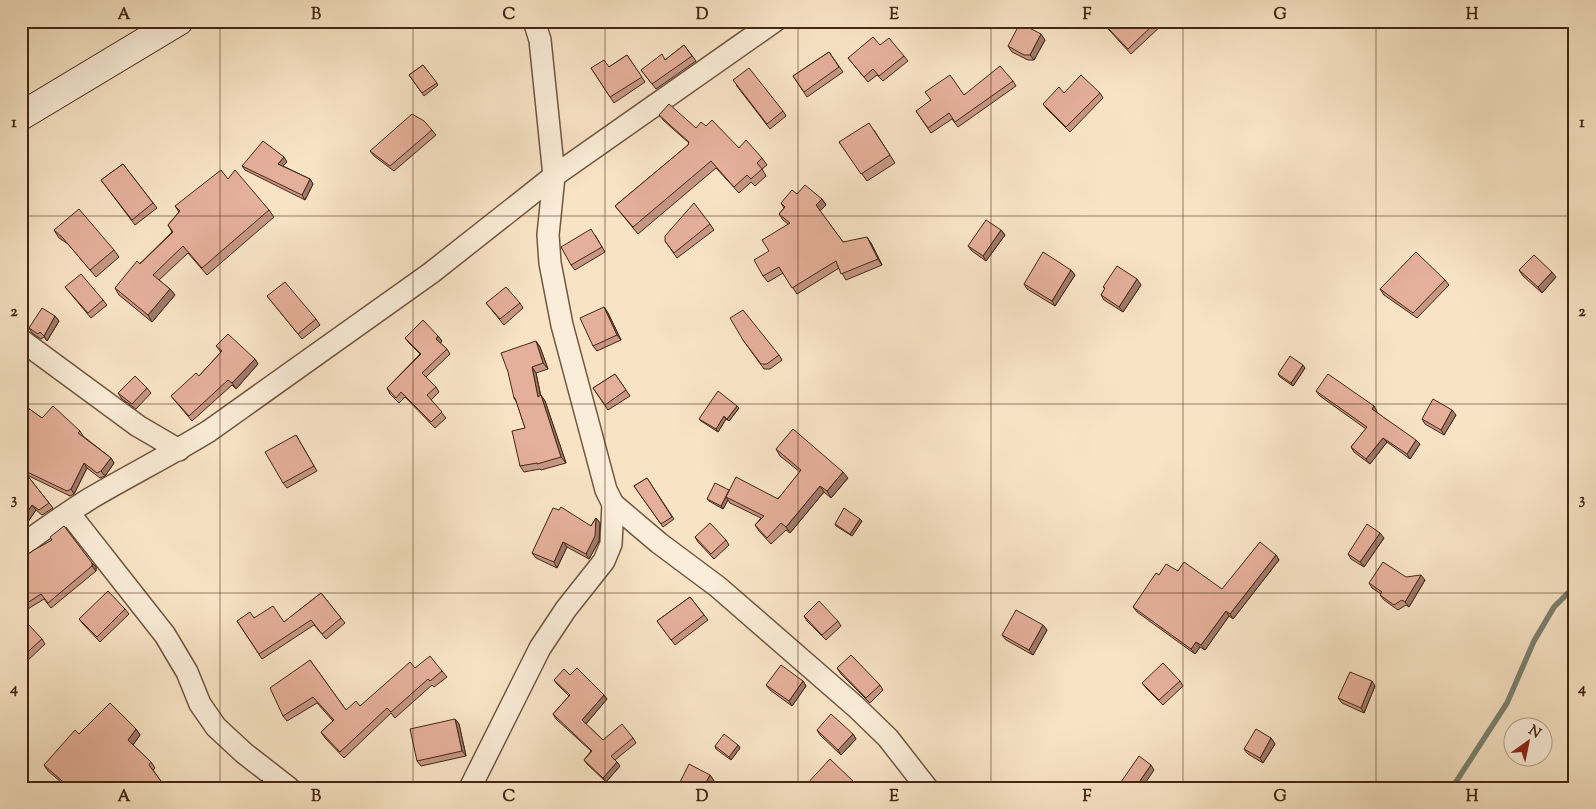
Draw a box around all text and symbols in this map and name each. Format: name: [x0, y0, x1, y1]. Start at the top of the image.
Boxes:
text: A: [118, 4, 131, 27]
text: B: [311, 4, 321, 27]
text: C: [503, 4, 516, 27]
text: D: [696, 4, 709, 27]
text: E: [889, 4, 899, 27]
text: F: [1083, 4, 1092, 27]
text: G: [1273, 4, 1287, 27]
text: H: [1466, 4, 1479, 27]
text: 1: [11, 112, 17, 135]
text: 1: [1579, 112, 1585, 135]
text: 2: [10, 301, 18, 324]
text: 2: [1578, 301, 1586, 324]
text: 3: [11, 489, 18, 512]
text: 3: [1579, 489, 1586, 512]
text: 4: [9, 678, 18, 701]
text: 4: [1577, 678, 1586, 701]
north arrow: [1504, 716, 1554, 766]
text: N: [1524, 721, 1544, 744]
text: A: [118, 786, 131, 809]
text: B: [311, 786, 321, 809]
text: C: [503, 786, 516, 809]
text: D: [696, 786, 709, 809]
text: E: [889, 786, 899, 809]
text: F: [1083, 786, 1092, 809]
text: G: [1273, 786, 1287, 809]
text: H: [1466, 786, 1479, 809]

